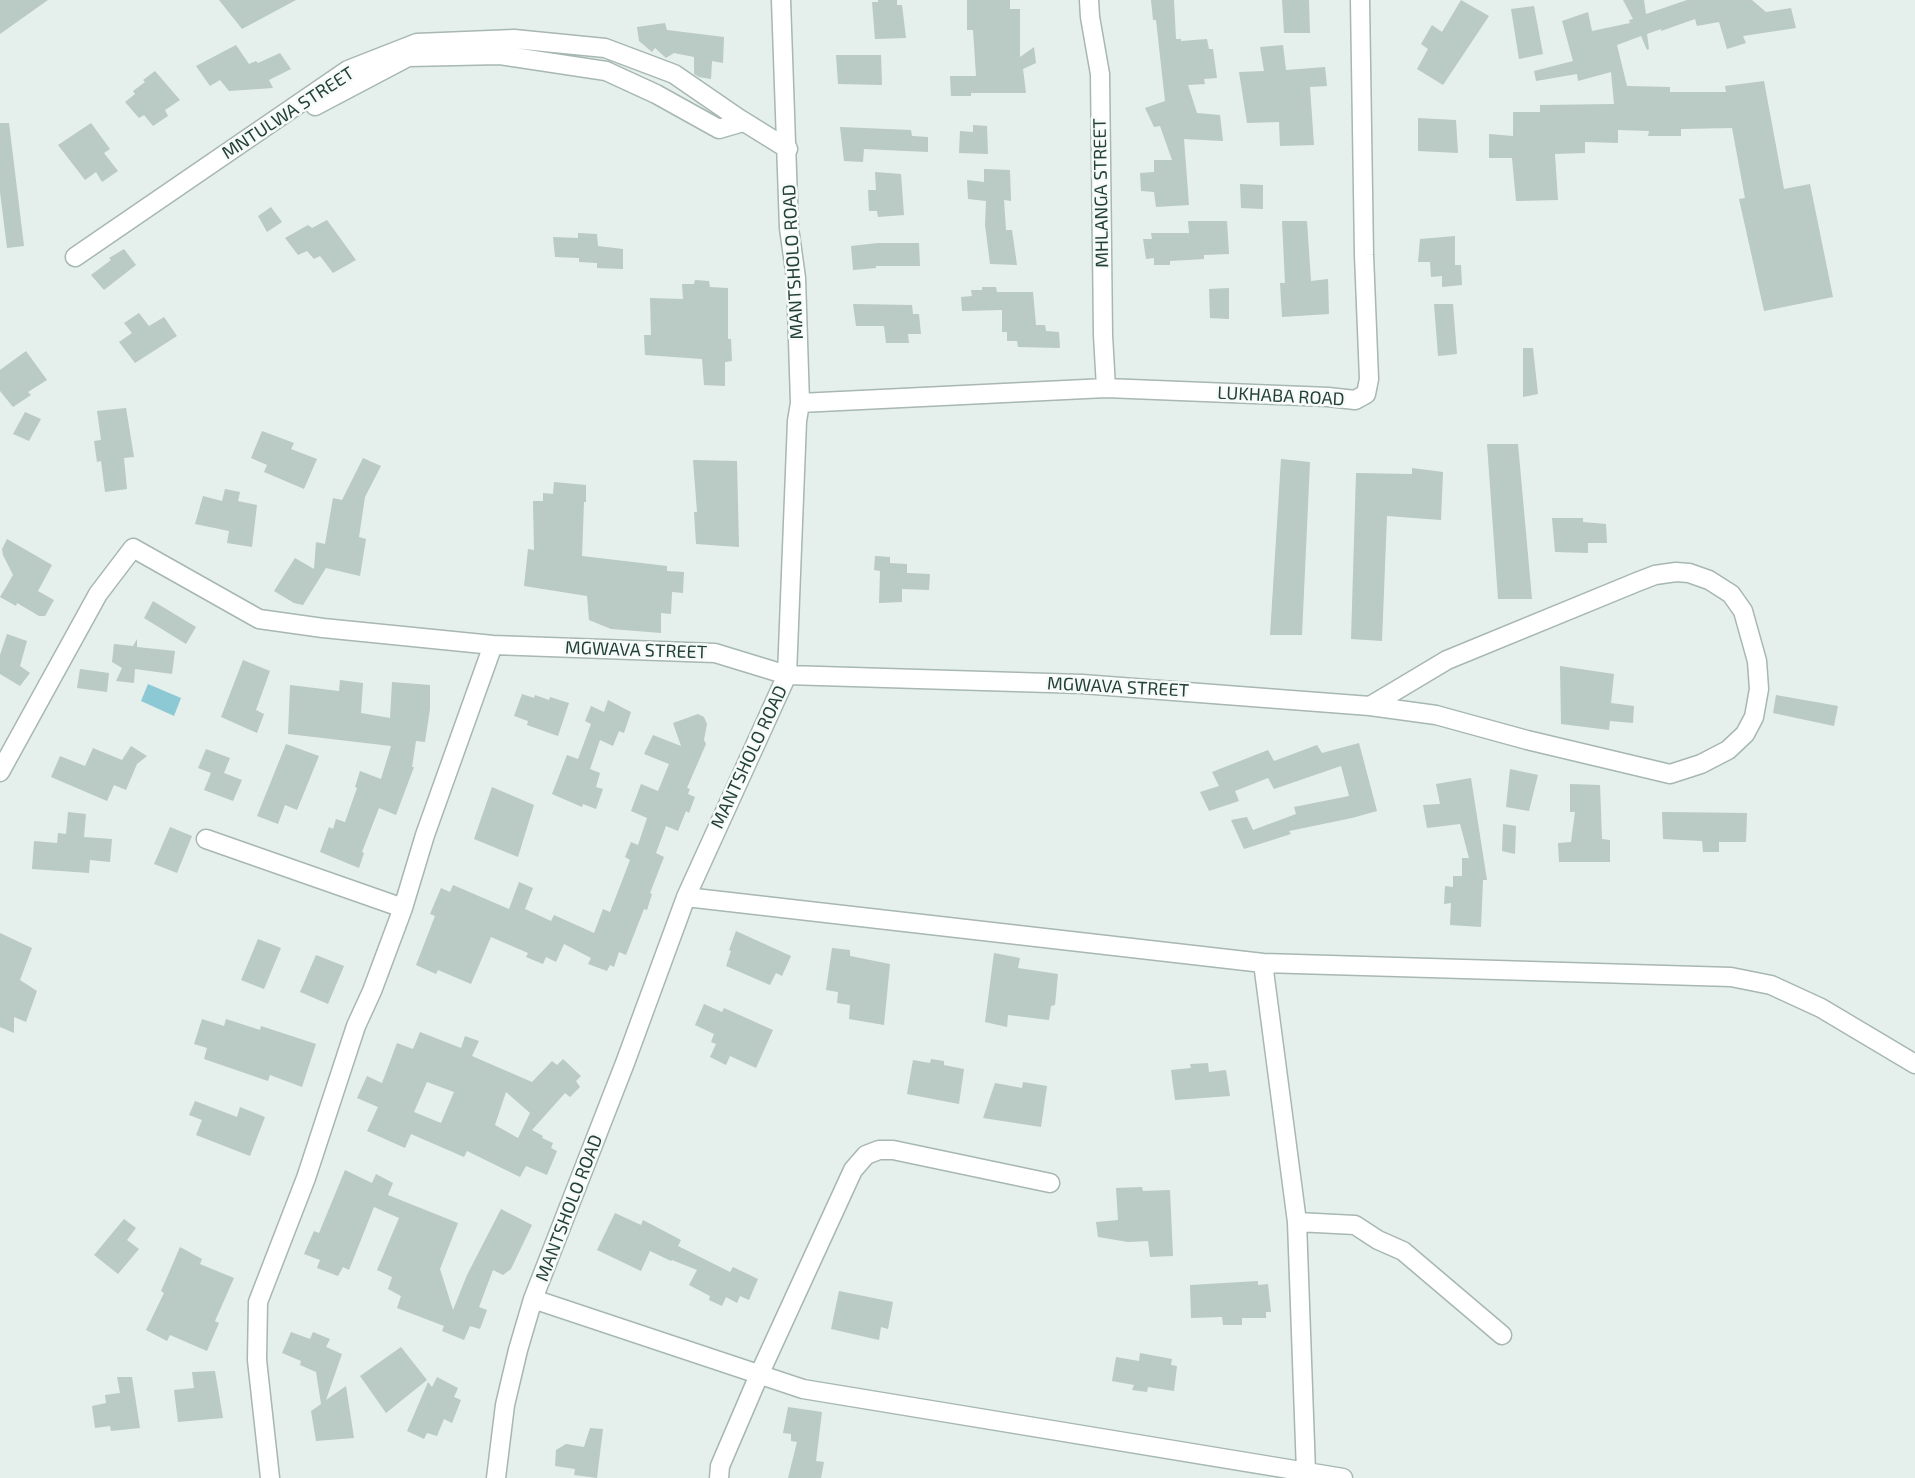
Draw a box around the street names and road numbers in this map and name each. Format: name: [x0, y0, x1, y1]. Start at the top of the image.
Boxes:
street label: MNTULWA STREET: [218, 62, 358, 164]
street label: MHLANGA STREET: [1089, 118, 1113, 268]
street label: MANTSHOLO ROAD: [778, 184, 808, 340]
street label: LUKHABA ROAD: [1217, 382, 1345, 410]
street label: MGWAVA STREET: [565, 637, 707, 663]
street label: MGWAVA STREET: [1046, 672, 1190, 702]
street label: MANTSHOLO ROAD: [706, 682, 792, 832]
street label: MANTSHOLO ROAD: [531, 1132, 607, 1284]

